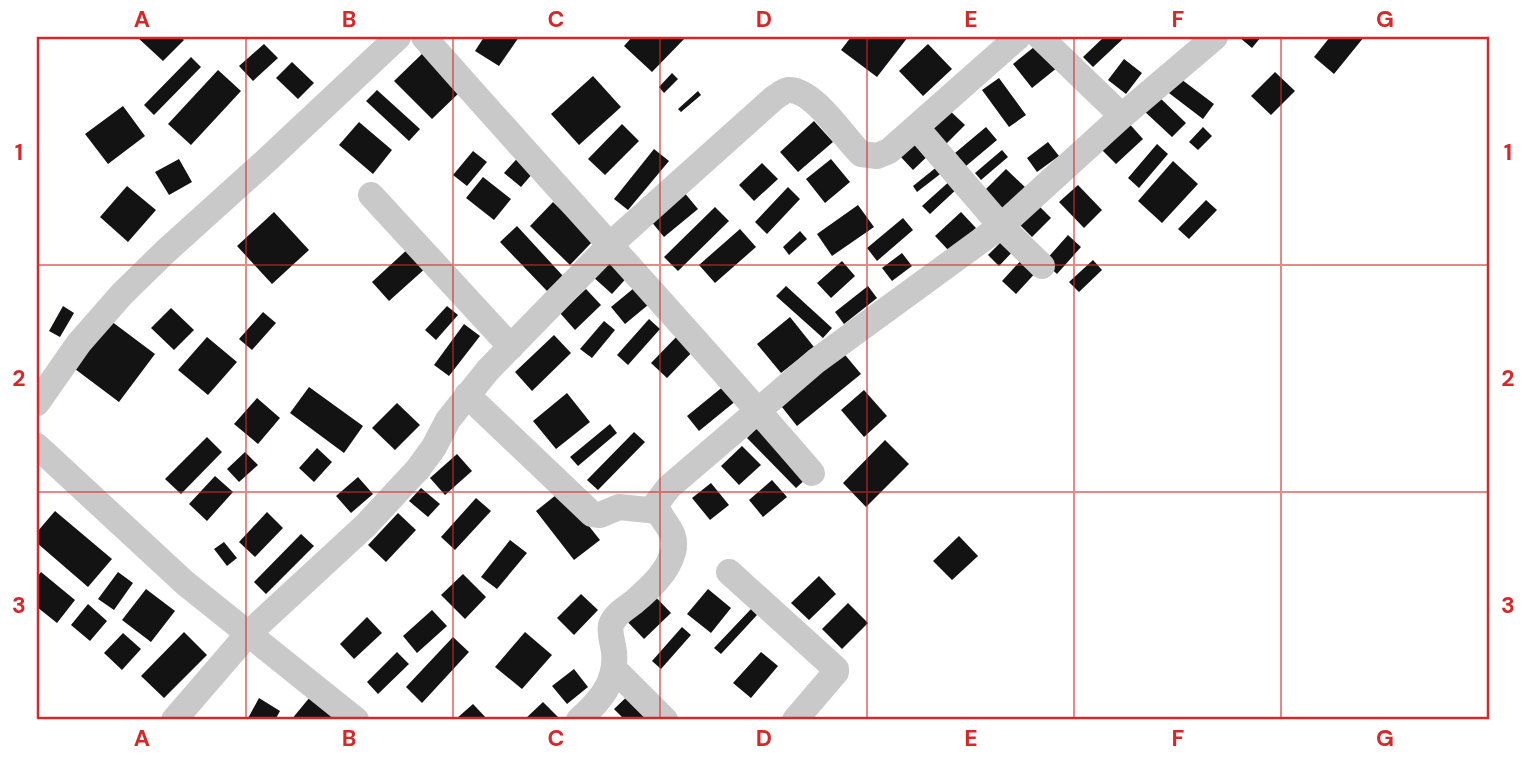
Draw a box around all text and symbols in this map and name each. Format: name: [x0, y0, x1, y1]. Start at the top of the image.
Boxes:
text: A: [134, 4, 150, 34]
text: B: [342, 4, 356, 34]
text: C: [548, 4, 564, 34]
text: D: [756, 4, 772, 34]
text: E: [964, 4, 978, 34]
text: F: [1172, 4, 1185, 34]
text: G: [1376, 4, 1394, 34]
text: 1: [15, 137, 23, 167]
text: 1: [1504, 137, 1512, 167]
text: 2: [12, 363, 26, 393]
text: 2: [1501, 363, 1515, 393]
text: 3: [12, 590, 26, 620]
text: 3: [1501, 590, 1515, 620]
text: A: [134, 723, 150, 753]
text: B: [342, 723, 356, 753]
text: C: [548, 723, 564, 753]
text: D: [756, 723, 772, 753]
text: E: [964, 723, 978, 753]
text: F: [1172, 723, 1185, 753]
text: G: [1376, 723, 1394, 753]

